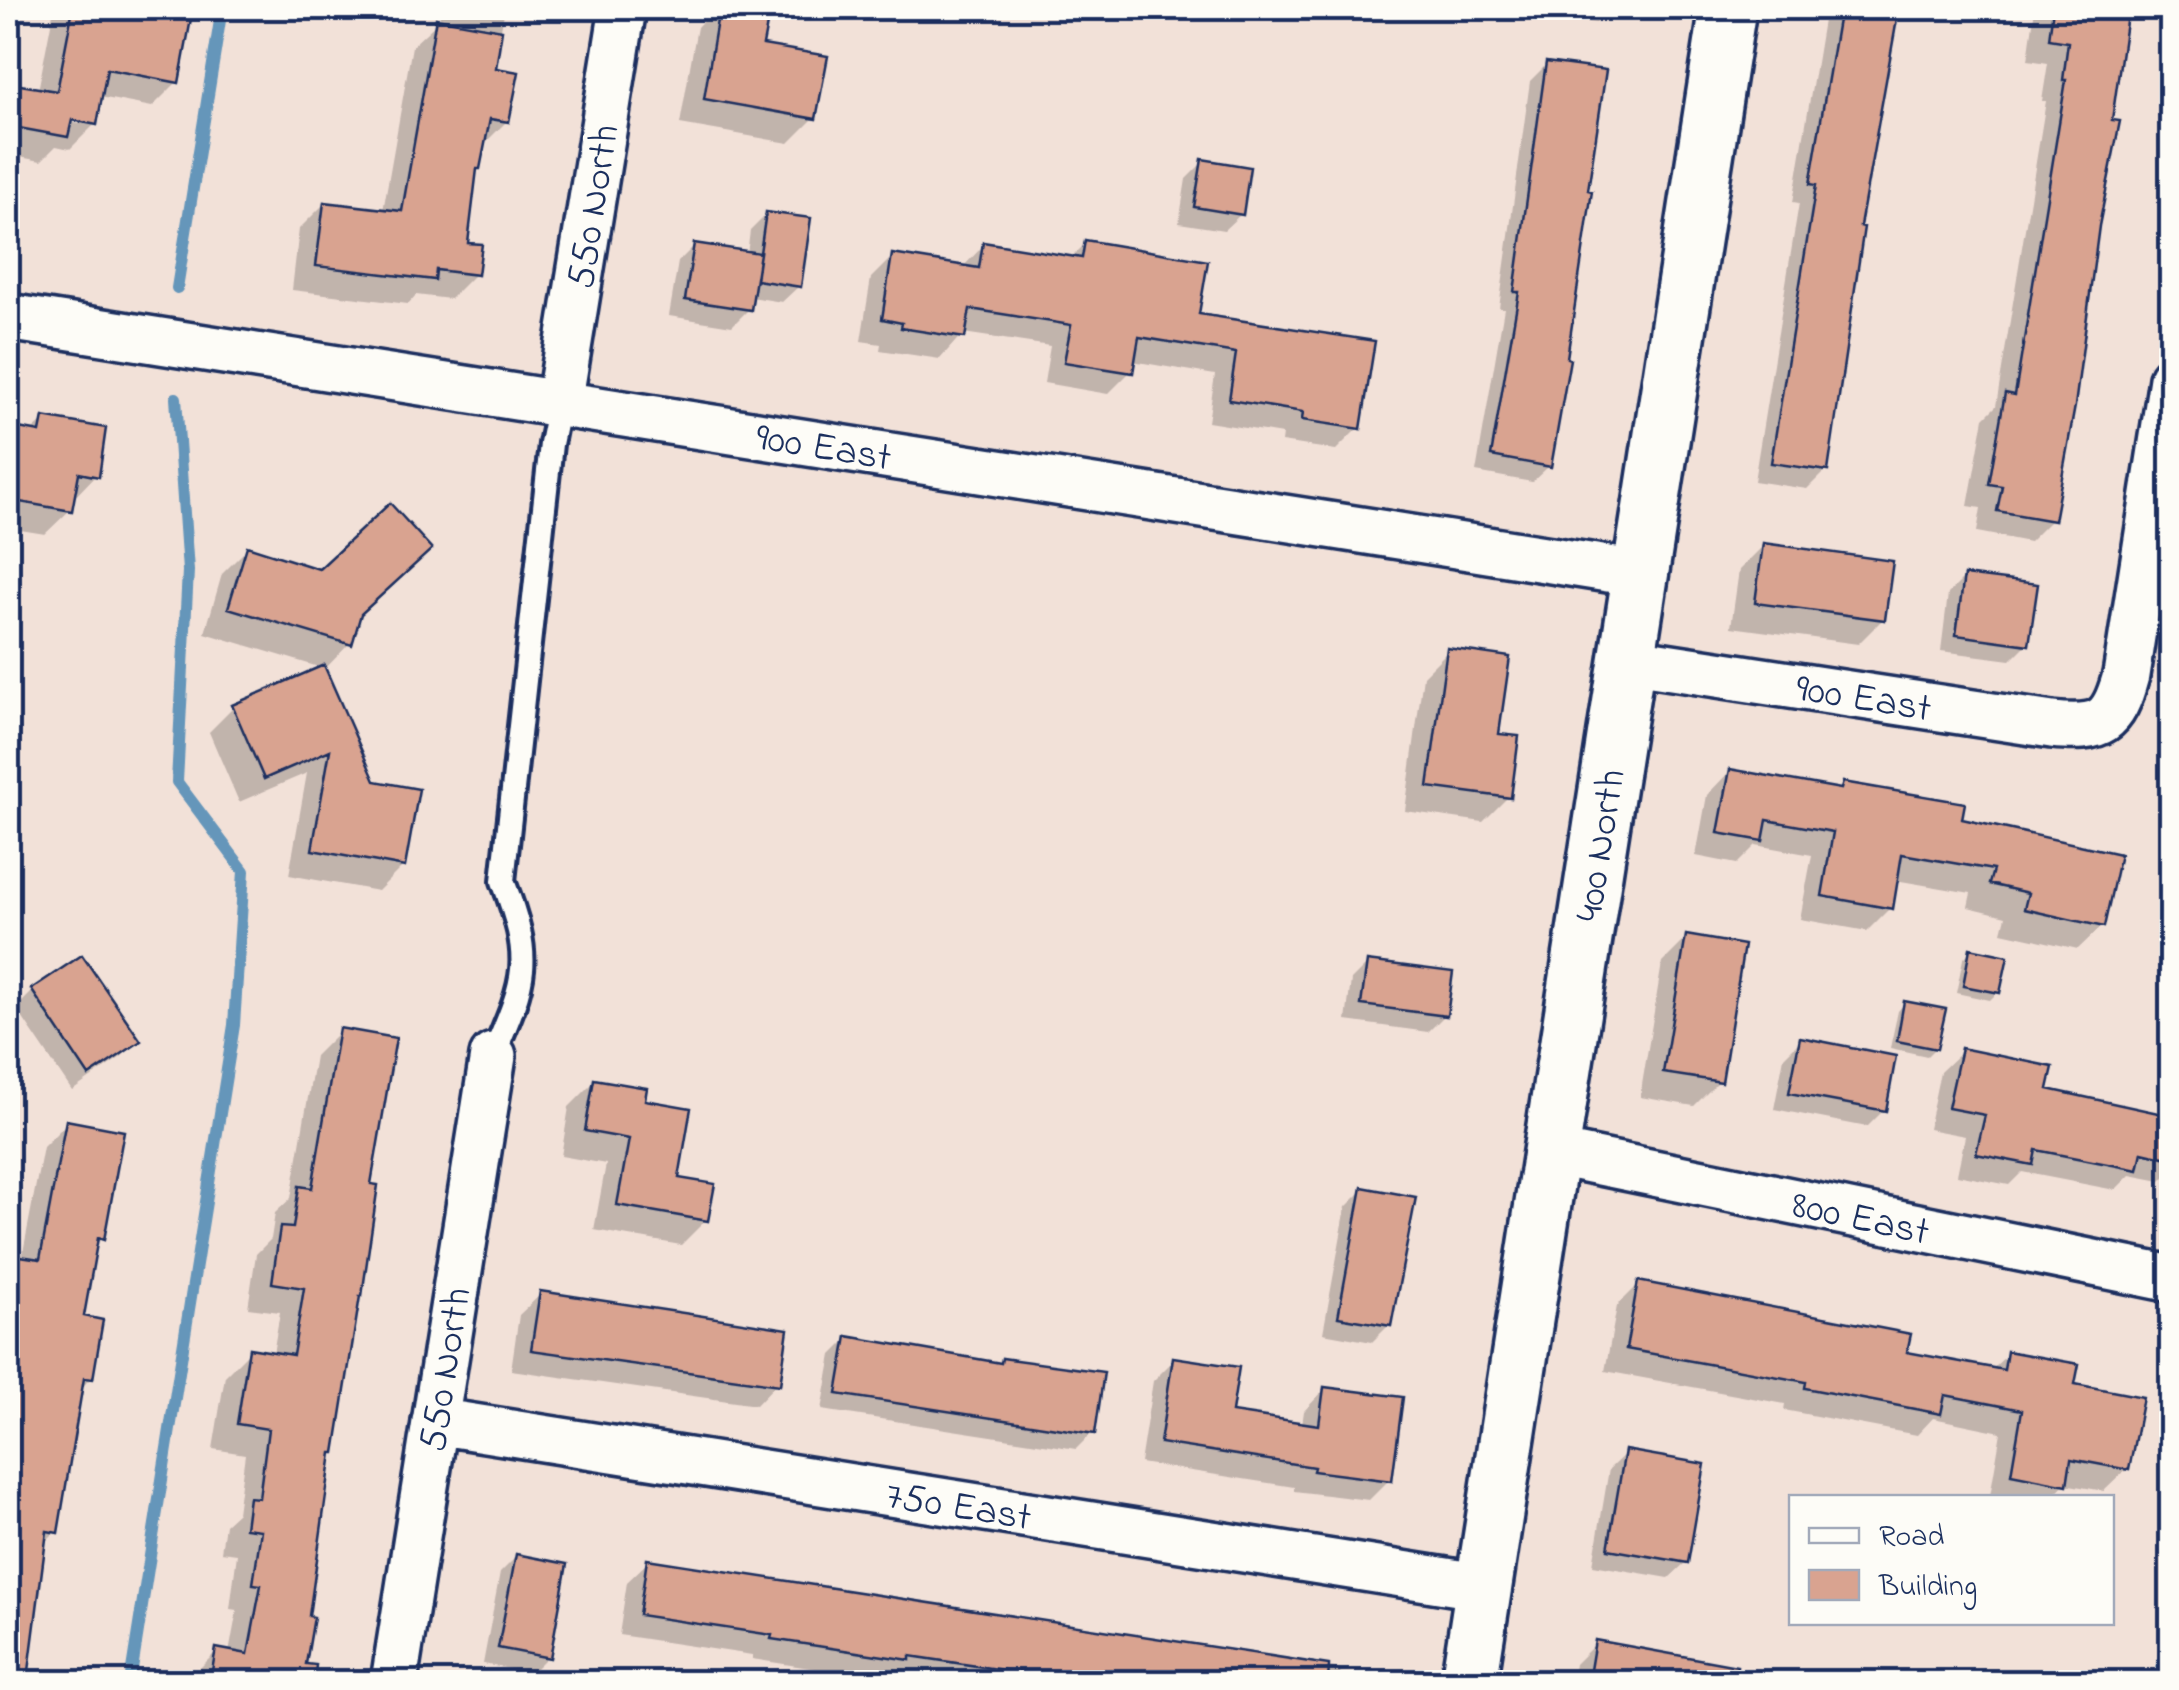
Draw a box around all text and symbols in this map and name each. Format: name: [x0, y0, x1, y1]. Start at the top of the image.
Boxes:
street label: 550 North: [553, 120, 638, 293]
street label: 900 East: [751, 410, 895, 489]
street label: 900 East: [1791, 661, 1935, 740]
street label: 400 North: [1561, 765, 1644, 926]
street label: 800 East: [1786, 1177, 1934, 1264]
street label: 550 North: [405, 1283, 490, 1456]
street label: 750 East: [881, 1468, 1035, 1549]
legend: [1789, 1495, 2114, 1625]
text: Road: [1879, 1516, 1944, 1560]
text: Building: [1878, 1566, 1977, 1610]

